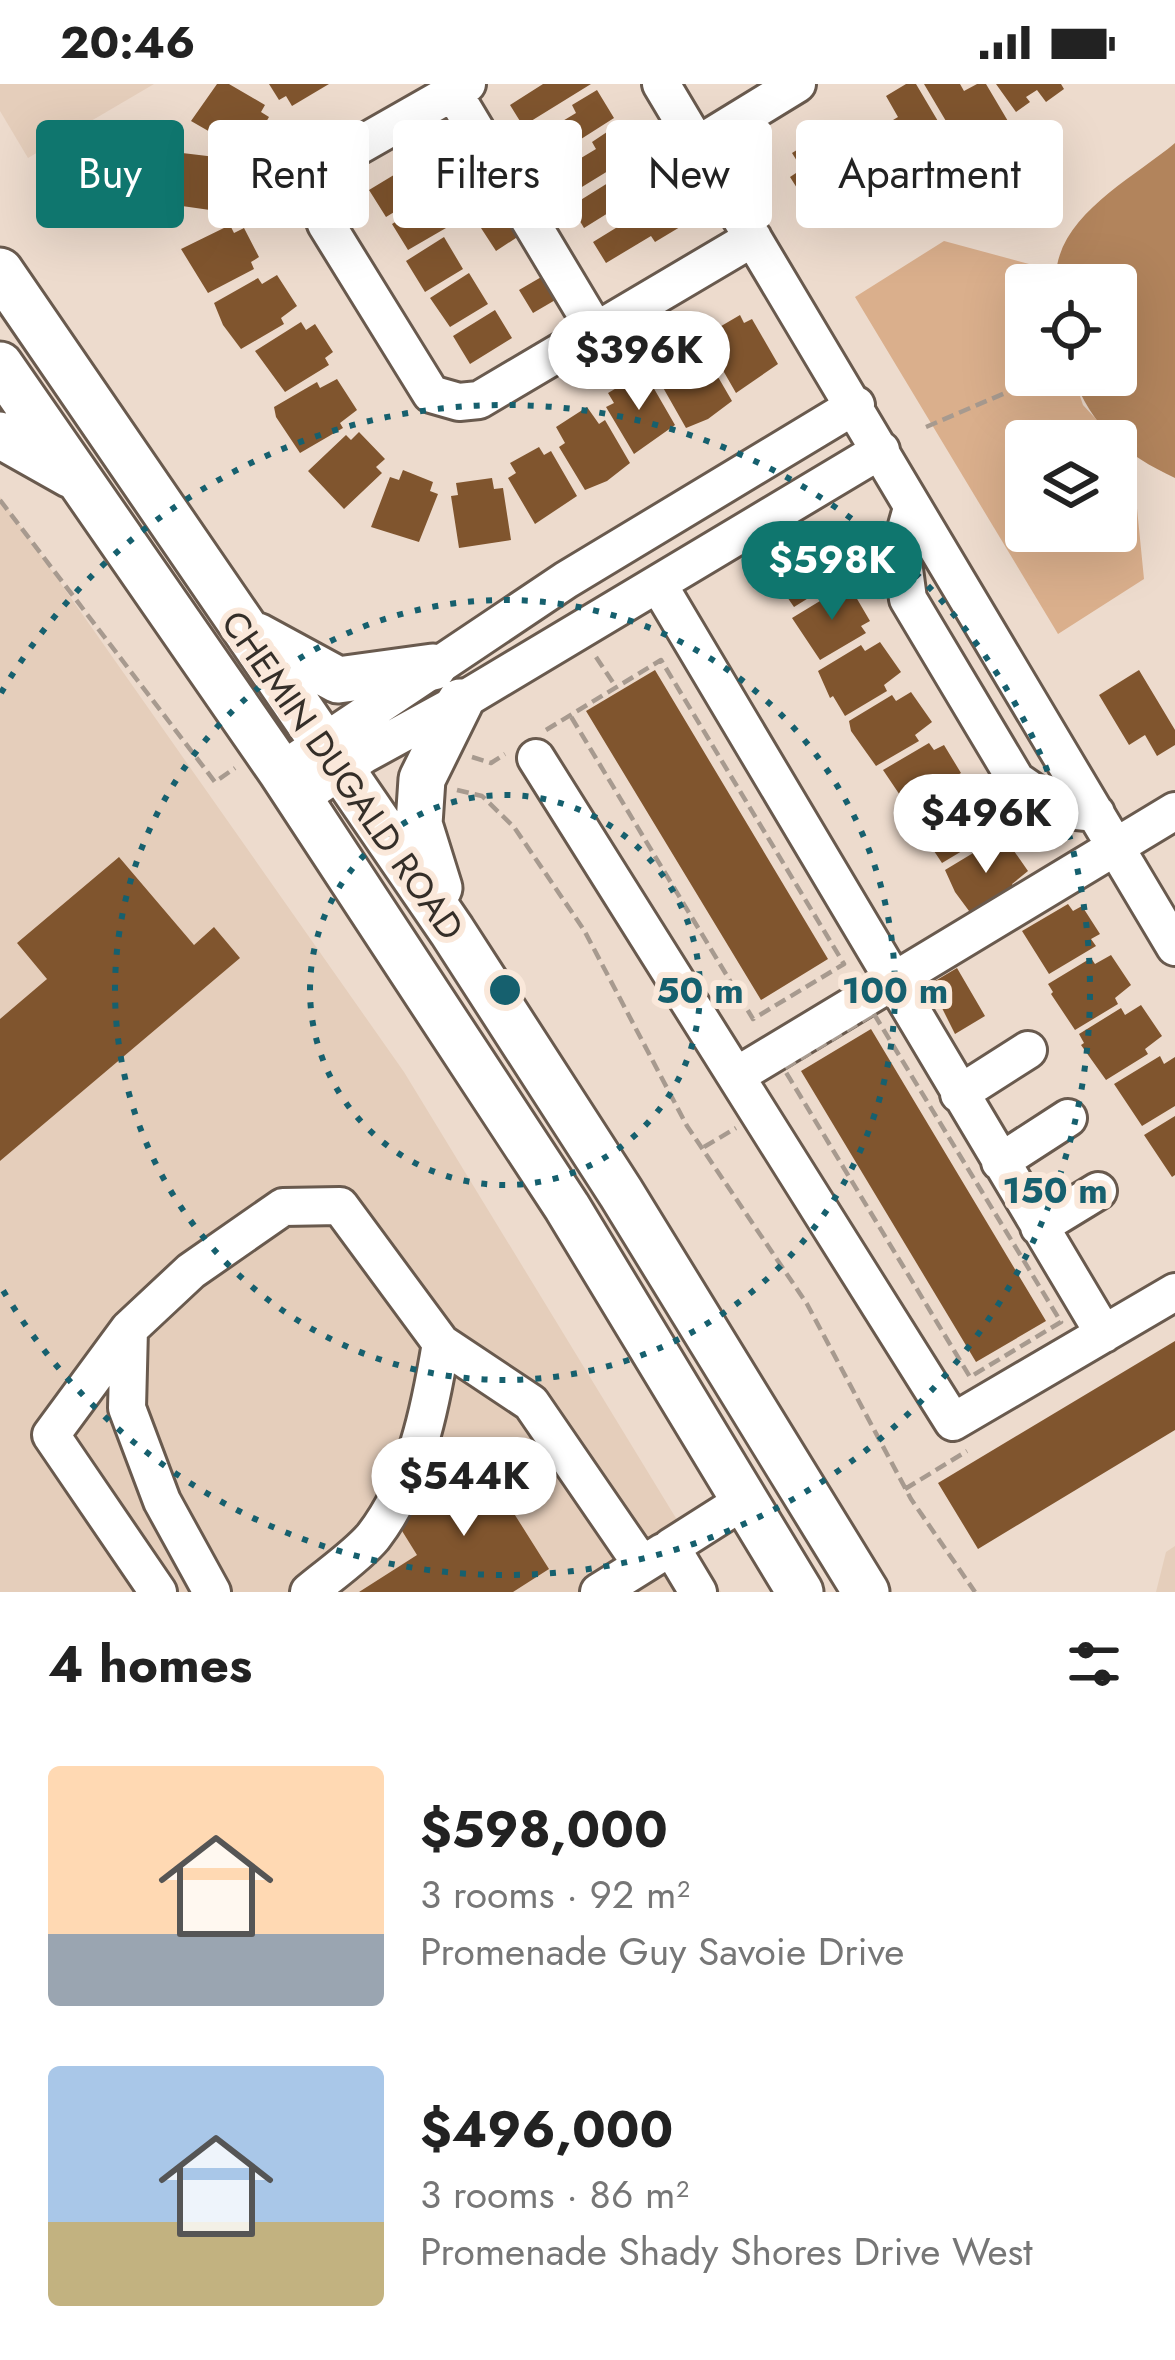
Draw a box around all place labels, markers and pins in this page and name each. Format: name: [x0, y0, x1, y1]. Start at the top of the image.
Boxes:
pin: $396K: [555, 311, 723, 413]
pin: $598K: [748, 521, 916, 623]
pin: $496K: [902, 774, 1070, 876]
centre of rings: [484, 969, 526, 1011]
pin: $544K: [380, 1437, 548, 1539]

